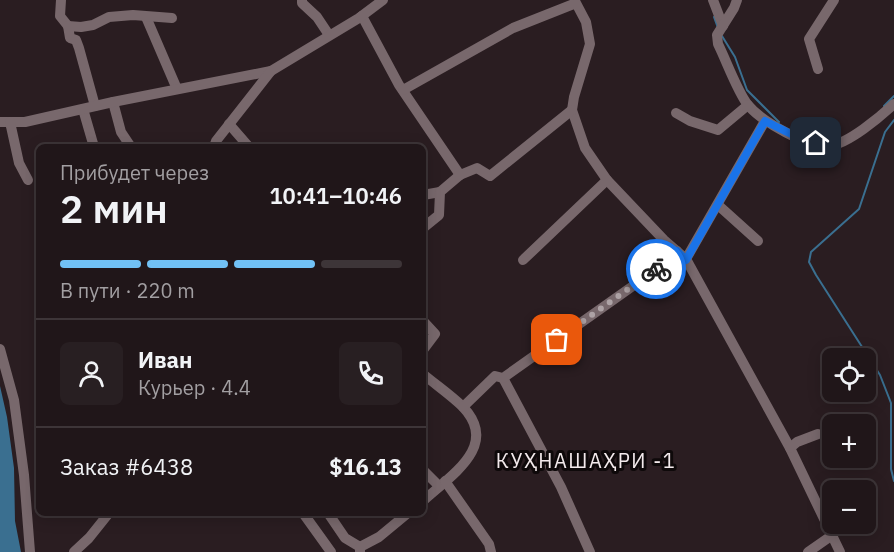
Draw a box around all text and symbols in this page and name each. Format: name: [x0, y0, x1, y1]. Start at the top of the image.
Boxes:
pin: [790, 117, 841, 168]
icon: home: [799, 126, 832, 159]
text: Прибудет через: [60, 159, 209, 186]
text: 10:41–10:46: [269, 181, 402, 210]
text: 2 мин: [60, 183, 168, 234]
courier: [626, 239, 686, 299]
icon: bike: [640, 253, 673, 286]
text: В пути · 220 m: [60, 277, 195, 304]
pin: [531, 314, 582, 365]
icon: bag: [540, 323, 573, 356]
button: person: [60, 342, 123, 405]
button: phone: [339, 342, 402, 405]
text: Иван: [138, 345, 193, 374]
map controls: [822, 348, 876, 534]
button: locate: [822, 348, 876, 402]
text: Курьер · 4.4: [138, 374, 251, 401]
button: +: [822, 414, 876, 468]
district label: КУҲНАШАҲРИ -1: [496, 447, 676, 474]
text: Заказ #6438: [60, 452, 193, 481]
text: $16.13: [329, 452, 402, 481]
button: −: [822, 480, 876, 534]

